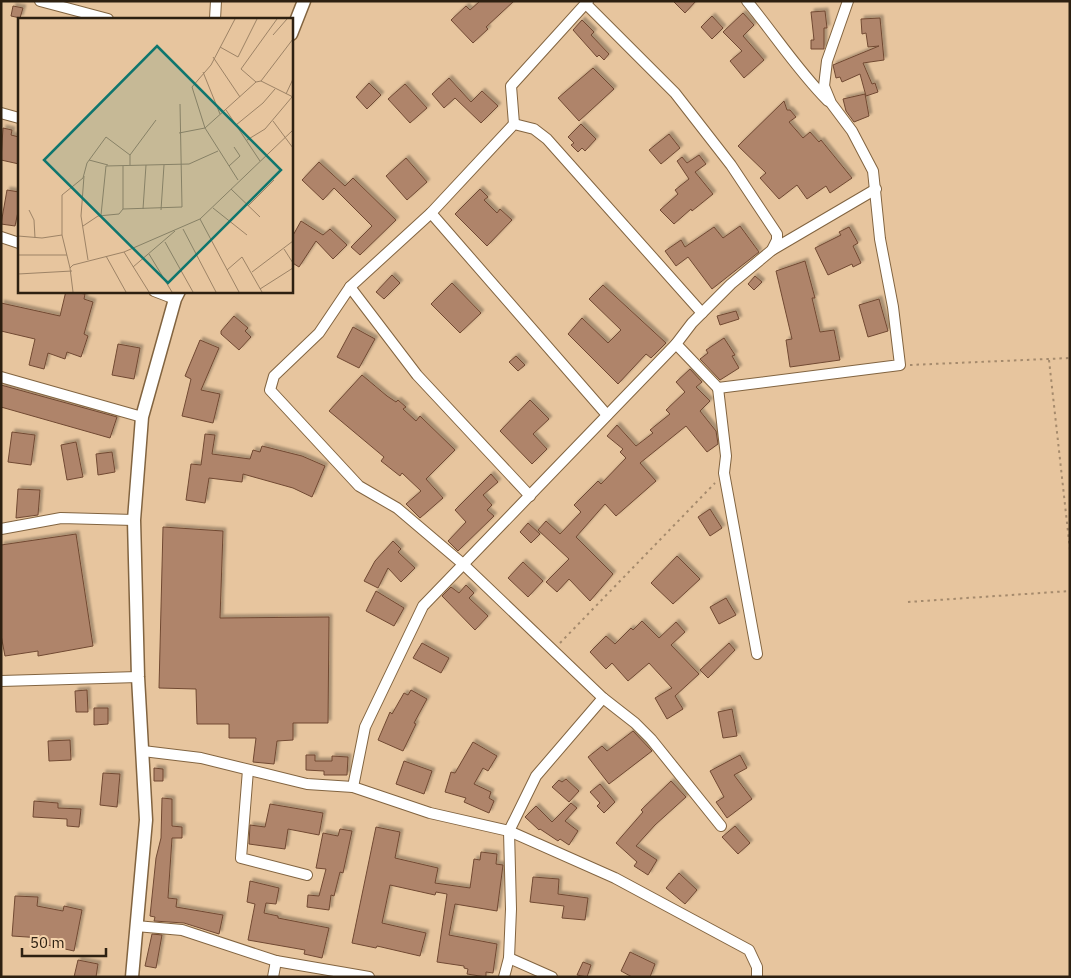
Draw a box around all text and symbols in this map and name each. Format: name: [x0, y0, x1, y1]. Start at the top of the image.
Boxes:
inset map: [18, 18, 292, 292]
scale bar: [22, 926, 106, 958]
text: 50 m: [30, 933, 65, 952]

